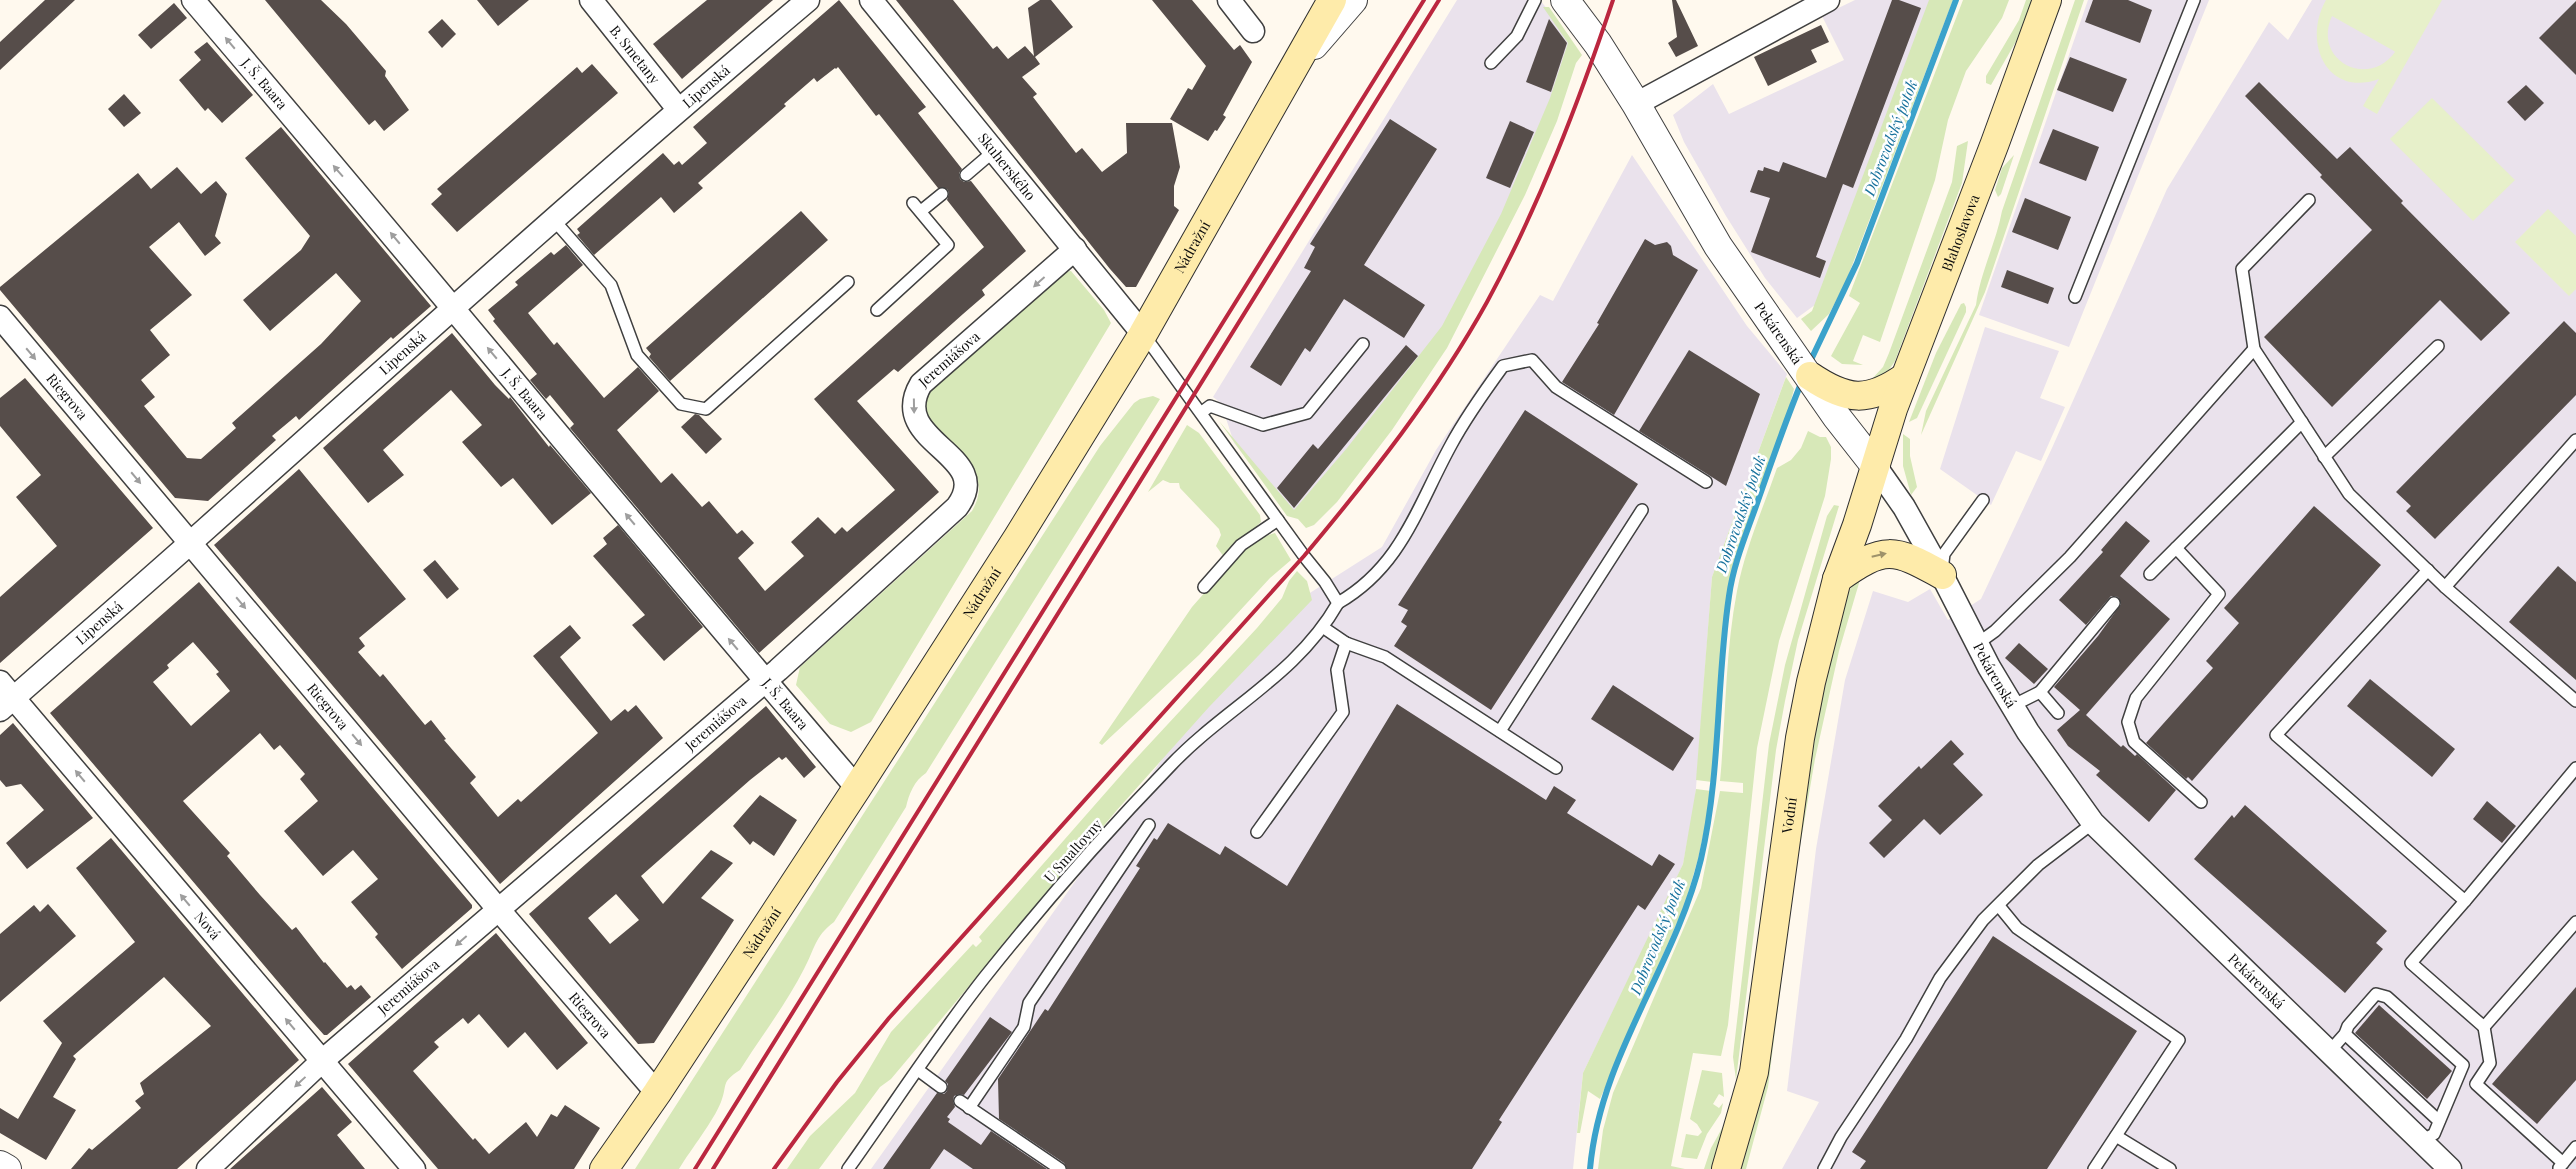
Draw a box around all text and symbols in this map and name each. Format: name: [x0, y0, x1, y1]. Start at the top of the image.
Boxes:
street label: B. Smetany: [606, 21, 664, 88]
one-way arrow: [224, 37, 235, 50]
street label: J. Š. Baara: [237, 53, 292, 113]
street label: Lipenská: [678, 61, 734, 112]
water label: Dobrovodský potok: [1858, 77, 1921, 199]
street label: Skuherského: [974, 129, 1040, 204]
one-way arrow: [332, 165, 344, 177]
street label: Blahoslavova: [1937, 192, 1983, 274]
street label: Nádražní: [1170, 217, 1214, 276]
one-way arrow: [389, 232, 401, 244]
one-way arrow: [1032, 276, 1045, 287]
street label: Pekárenská: [1751, 298, 1807, 368]
street label: Lipenská: [375, 327, 430, 379]
street label: Jeremiášova: [913, 327, 984, 392]
one-way arrow: [26, 347, 37, 360]
one-way arrow: [487, 347, 498, 360]
street label: J. Š. Baara: [497, 363, 552, 424]
street label: Riegrova: [42, 369, 92, 423]
one-way arrow: [910, 399, 918, 415]
water label: Dobrovodský potok: [1710, 452, 1770, 576]
one-way arrow: [130, 472, 142, 484]
one-way arrow: [624, 513, 635, 526]
one-way arrow: [1872, 551, 1887, 559]
street label: Nádražní: [958, 564, 1005, 622]
one-way arrow: [235, 596, 246, 609]
street label: Lipenská: [71, 597, 127, 648]
one-way arrow: [728, 638, 739, 651]
street label: Pekárenská: [1969, 639, 2021, 711]
street label: J. Š. Baara: [758, 673, 813, 733]
street label: Riegrova: [303, 679, 353, 733]
street label: Jeremiášova: [680, 691, 751, 755]
one-way arrow: [351, 734, 362, 747]
one-way arrow: [74, 771, 86, 783]
street label: Vodní: [1777, 796, 1801, 836]
street label: U Smaltovny: [1039, 815, 1106, 886]
water label: Dobrovodský potok: [1624, 876, 1689, 998]
one-way arrow: [179, 895, 191, 907]
street label: Nádražní: [738, 904, 785, 962]
street label: Nová: [190, 908, 225, 943]
one-way arrow: [456, 935, 468, 947]
street label: Pekárenská: [2224, 949, 2289, 1013]
street label: Jeremiášova: [373, 955, 443, 1019]
street label: Riegrova: [565, 988, 615, 1042]
one-way arrow: [285, 1018, 296, 1031]
one-way arrow: [294, 1076, 306, 1088]

